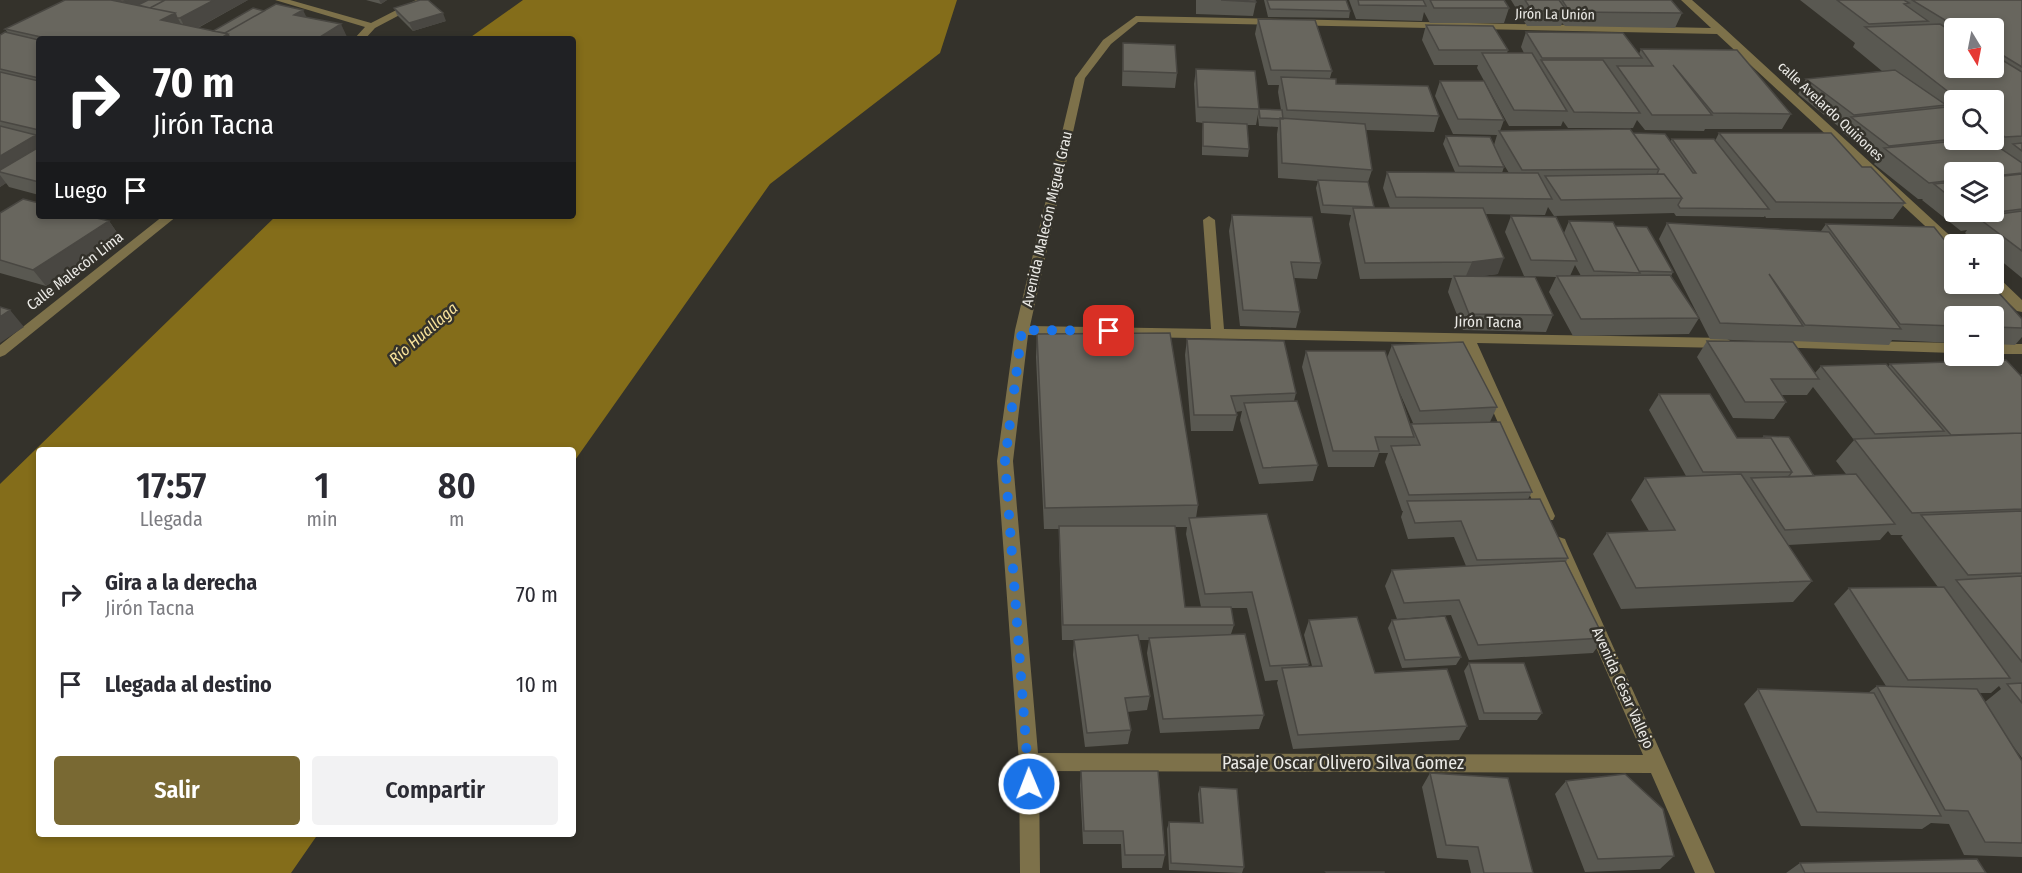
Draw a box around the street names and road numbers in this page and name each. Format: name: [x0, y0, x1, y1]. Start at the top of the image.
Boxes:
street label: Jirón La Unión: [1515, 5, 1595, 24]
street label: calle Avelardo Quiñones: [1774, 58, 1887, 165]
street label: Avenida Malecón Miguel Grau: [1018, 129, 1076, 309]
street label: Calle Malecón Lima: [23, 228, 127, 314]
street label: Jirón Tacna: [1454, 312, 1522, 332]
street label: Avenida César Vallejo: [1588, 625, 1658, 752]
street label: Pasaje Oscar Olivero Silva Gomez: [1222, 752, 1464, 774]

